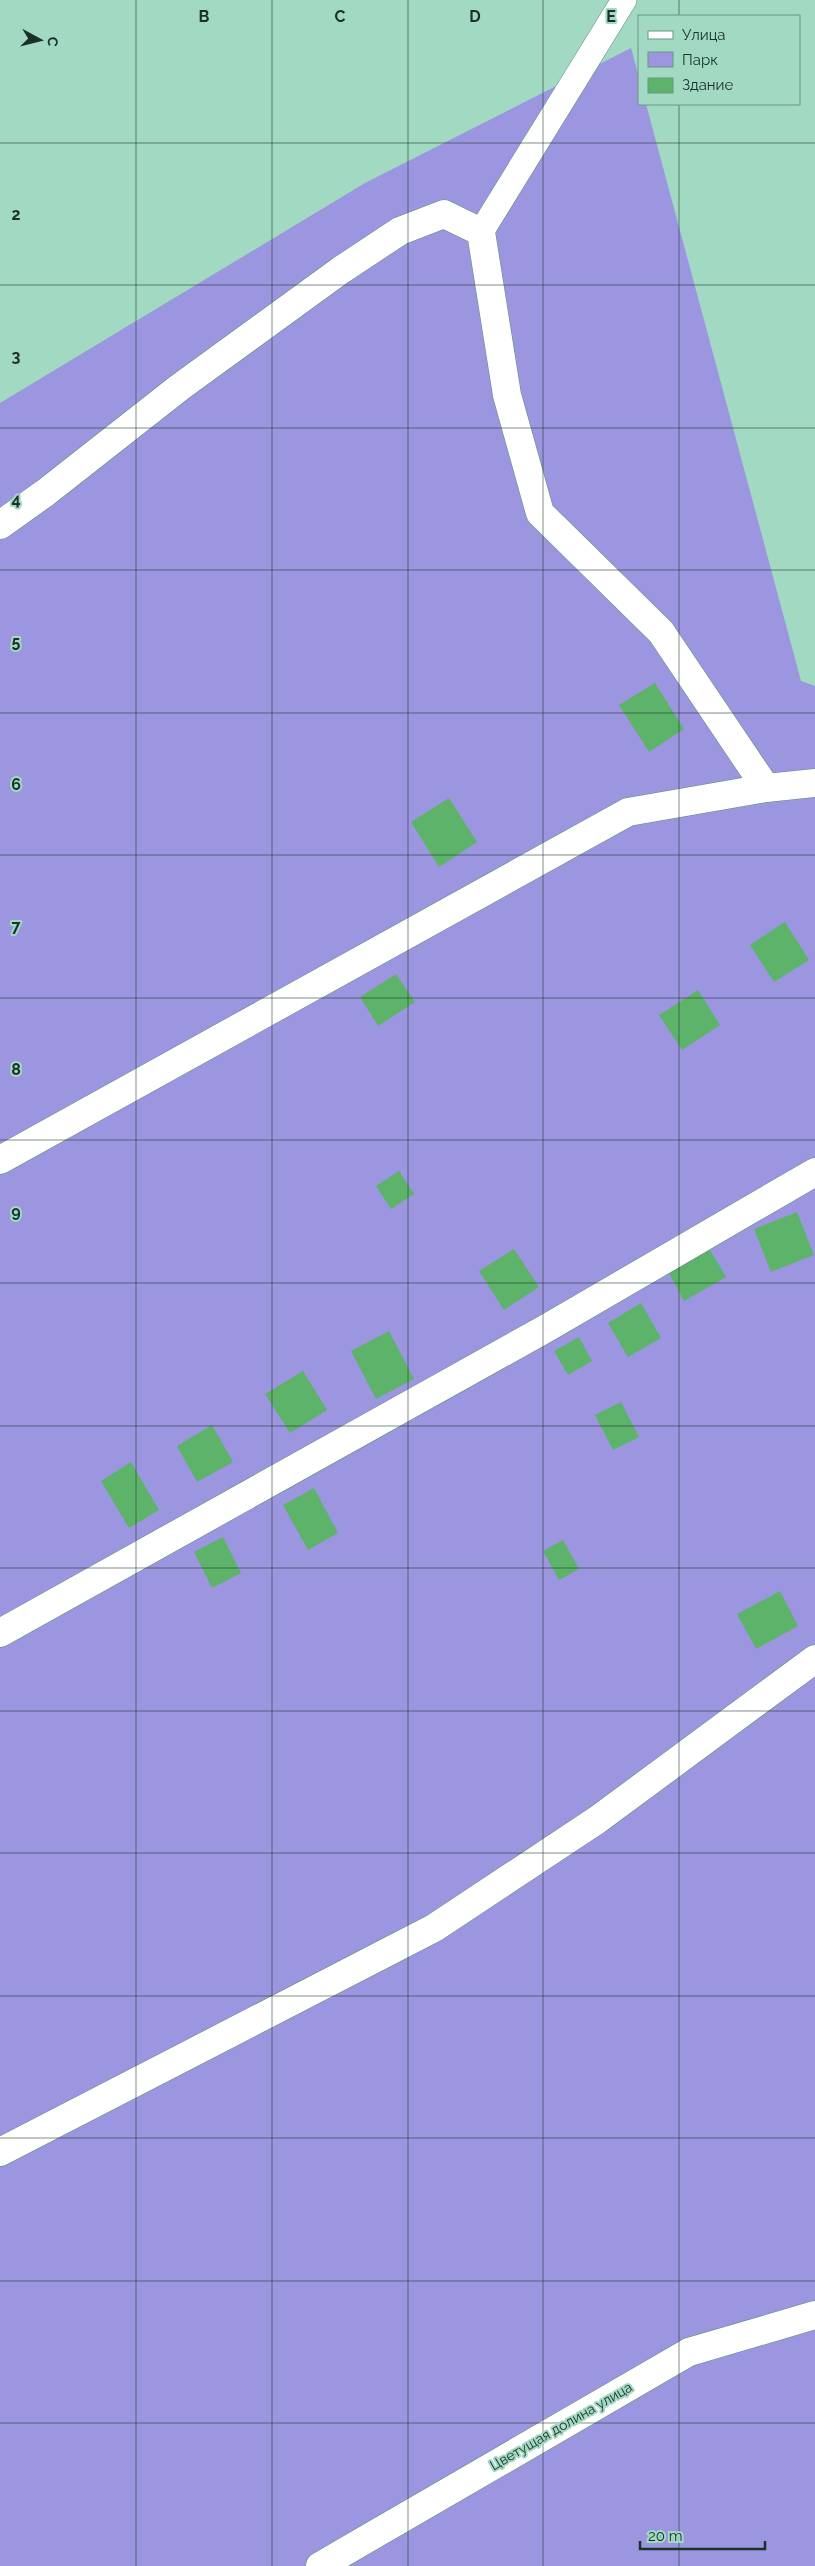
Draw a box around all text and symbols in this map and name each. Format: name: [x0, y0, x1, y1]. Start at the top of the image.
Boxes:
text: B: [199, 7, 210, 26]
text: C: [335, 7, 346, 26]
text: D: [469, 7, 481, 26]
text: E: [606, 7, 616, 26]
north arrow: [15, 15, 65, 65]
legend: [638, 15, 800, 105]
text: Улица: [682, 26, 726, 44]
text: С: [44, 36, 61, 48]
text: Парк: [682, 51, 718, 69]
text: Здание: [682, 76, 734, 94]
text: 2: [11, 205, 21, 224]
text: 3: [12, 347, 21, 366]
text: 4: [11, 490, 21, 509]
text: 5: [12, 632, 21, 651]
text: 6: [11, 775, 21, 794]
text: 7: [12, 917, 21, 936]
text: 8: [11, 1060, 21, 1079]
text: 9: [11, 1202, 21, 1221]
street label: Цветущая долина улица: [487, 2379, 635, 2473]
scale bar: [640, 2518, 765, 2550]
text: 20 m: [648, 2527, 683, 2545]

